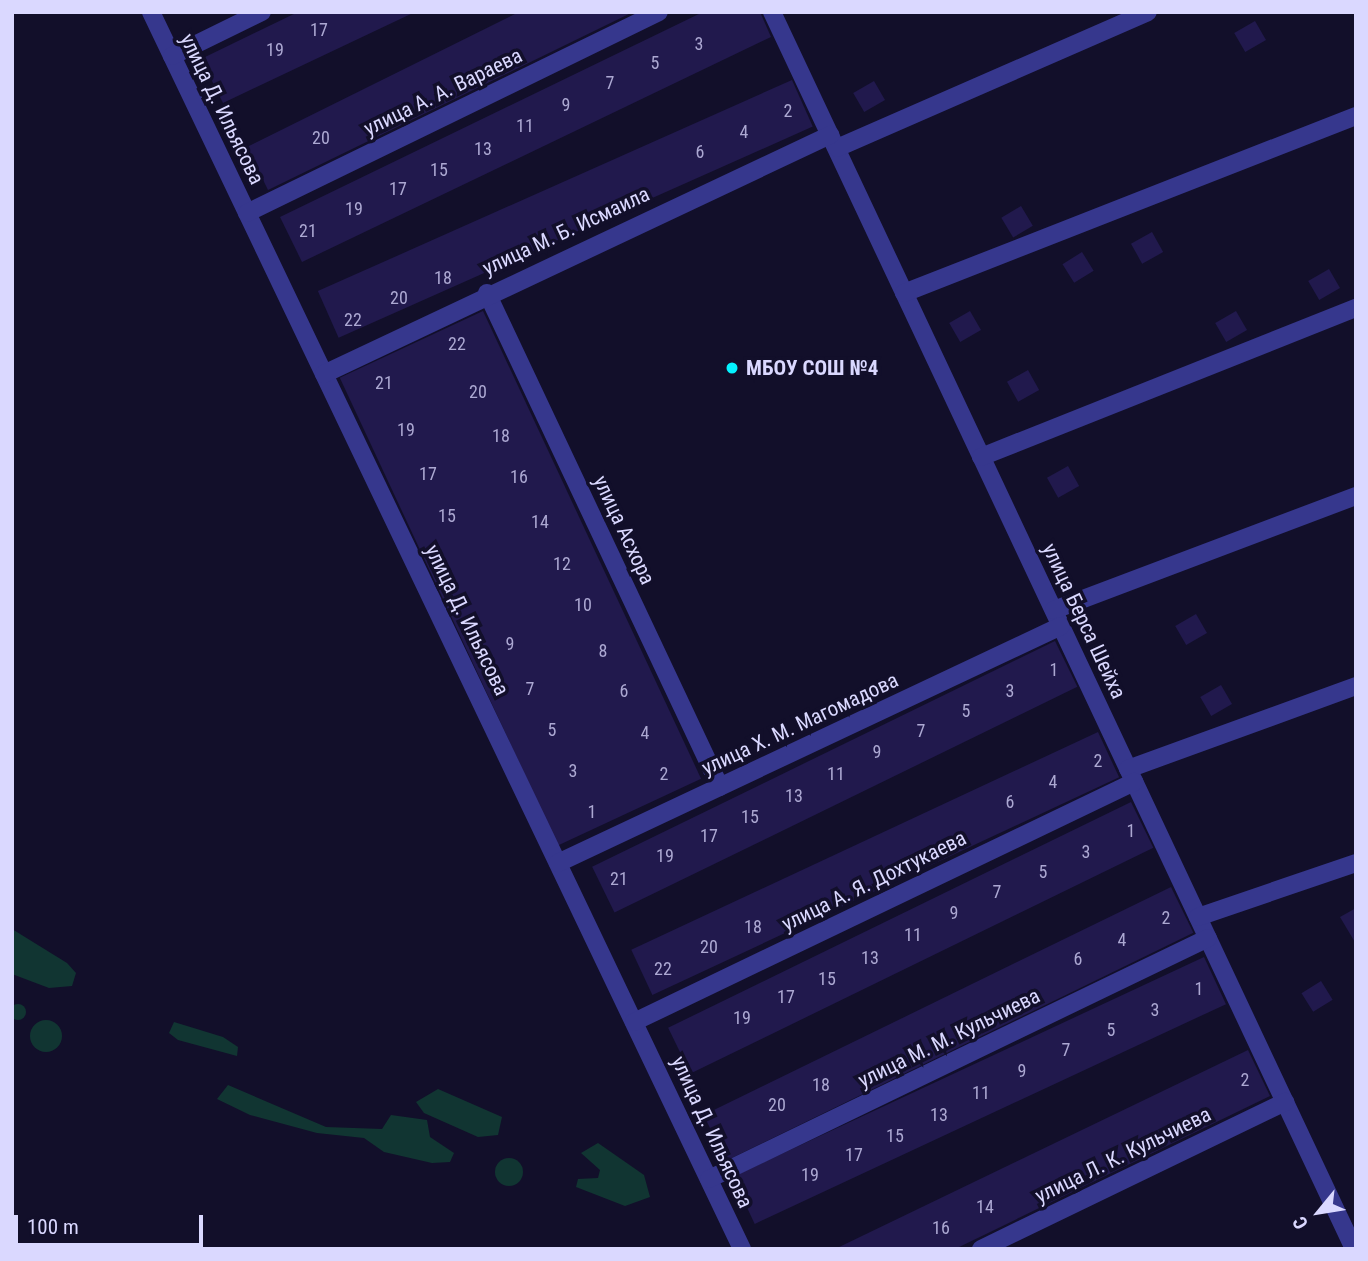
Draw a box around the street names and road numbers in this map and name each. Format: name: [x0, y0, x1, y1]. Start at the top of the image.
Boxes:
street label: улица Д. Ильясова: [175, 29, 269, 189]
street label: улица А. А. Вараева: [360, 43, 526, 141]
street label: улица М. Б. Исмаила: [478, 181, 654, 281]
street label: улица Асхора: [588, 471, 660, 589]
street label: улица Берса Шейха: [1037, 539, 1131, 703]
street label: улица Д. Ильясова: [420, 540, 514, 700]
street label: улица Х. М. Магомадова: [698, 667, 902, 781]
street label: улица А. Я. Дохтукаева: [778, 825, 970, 937]
street label: улица М. М. Кульчиева: [854, 983, 1044, 1093]
street label: улица Д. Ильясова: [666, 1052, 758, 1212]
street label: улица Л. К. Кульчиева: [1031, 1102, 1215, 1208]

